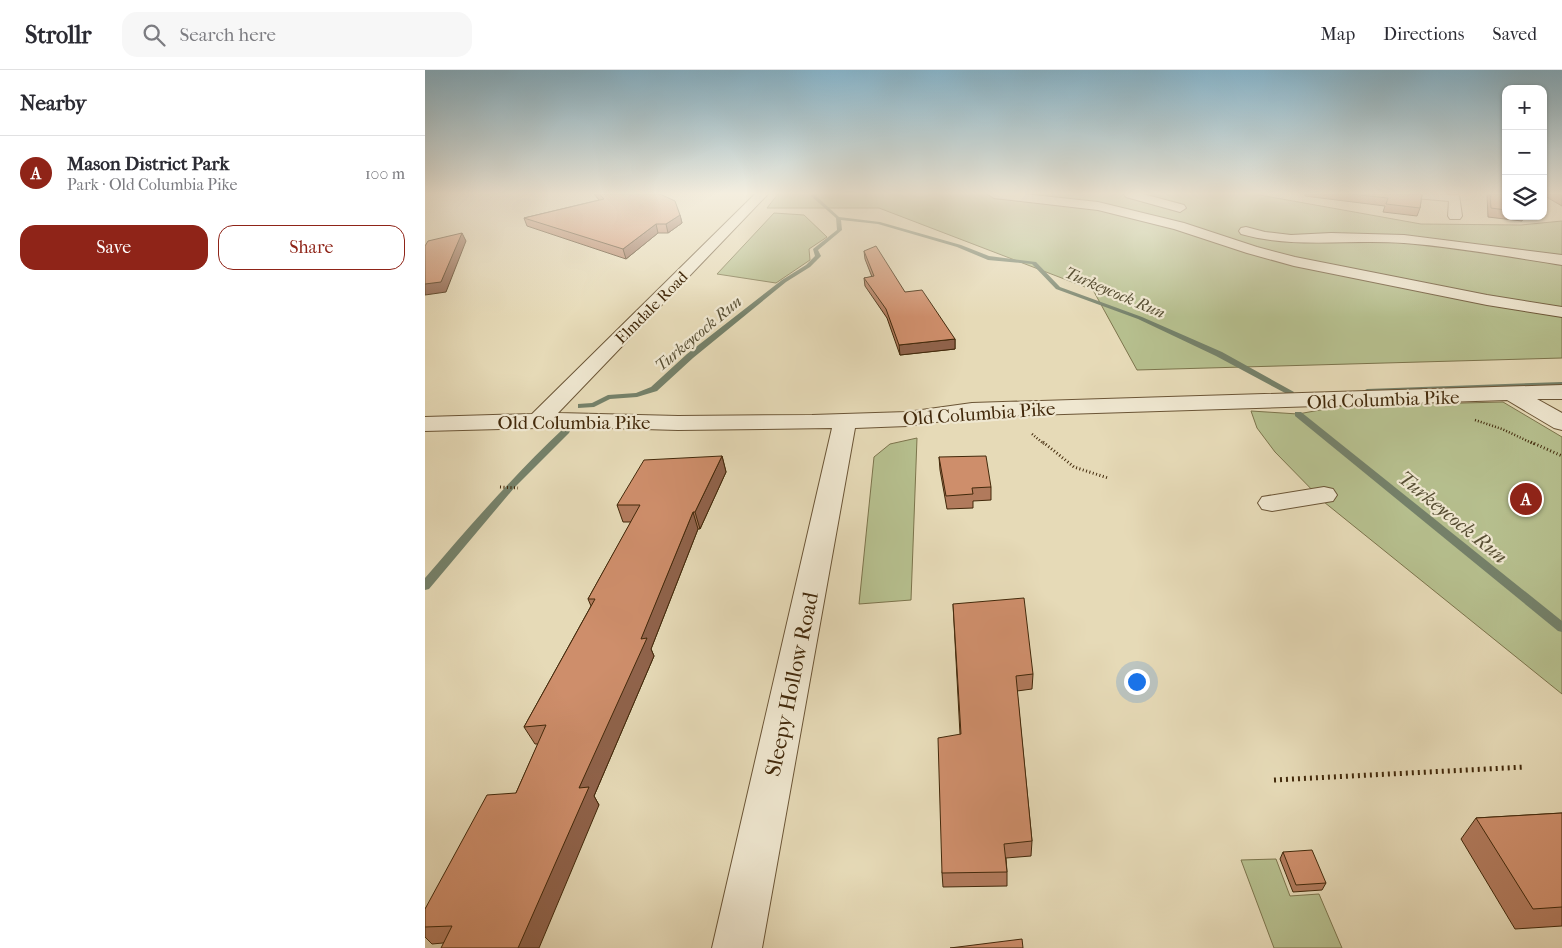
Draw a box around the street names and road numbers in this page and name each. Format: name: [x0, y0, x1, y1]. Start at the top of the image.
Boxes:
street label: Elmdale Road: [611, 267, 692, 348]
street label: Old Columbia Pike: [1306, 386, 1460, 414]
street label: Old Columbia Pike: [902, 398, 1056, 430]
street label: Old Columbia Pike: [498, 412, 650, 434]
street label: Sleepy Hollow Road: [760, 589, 824, 779]

